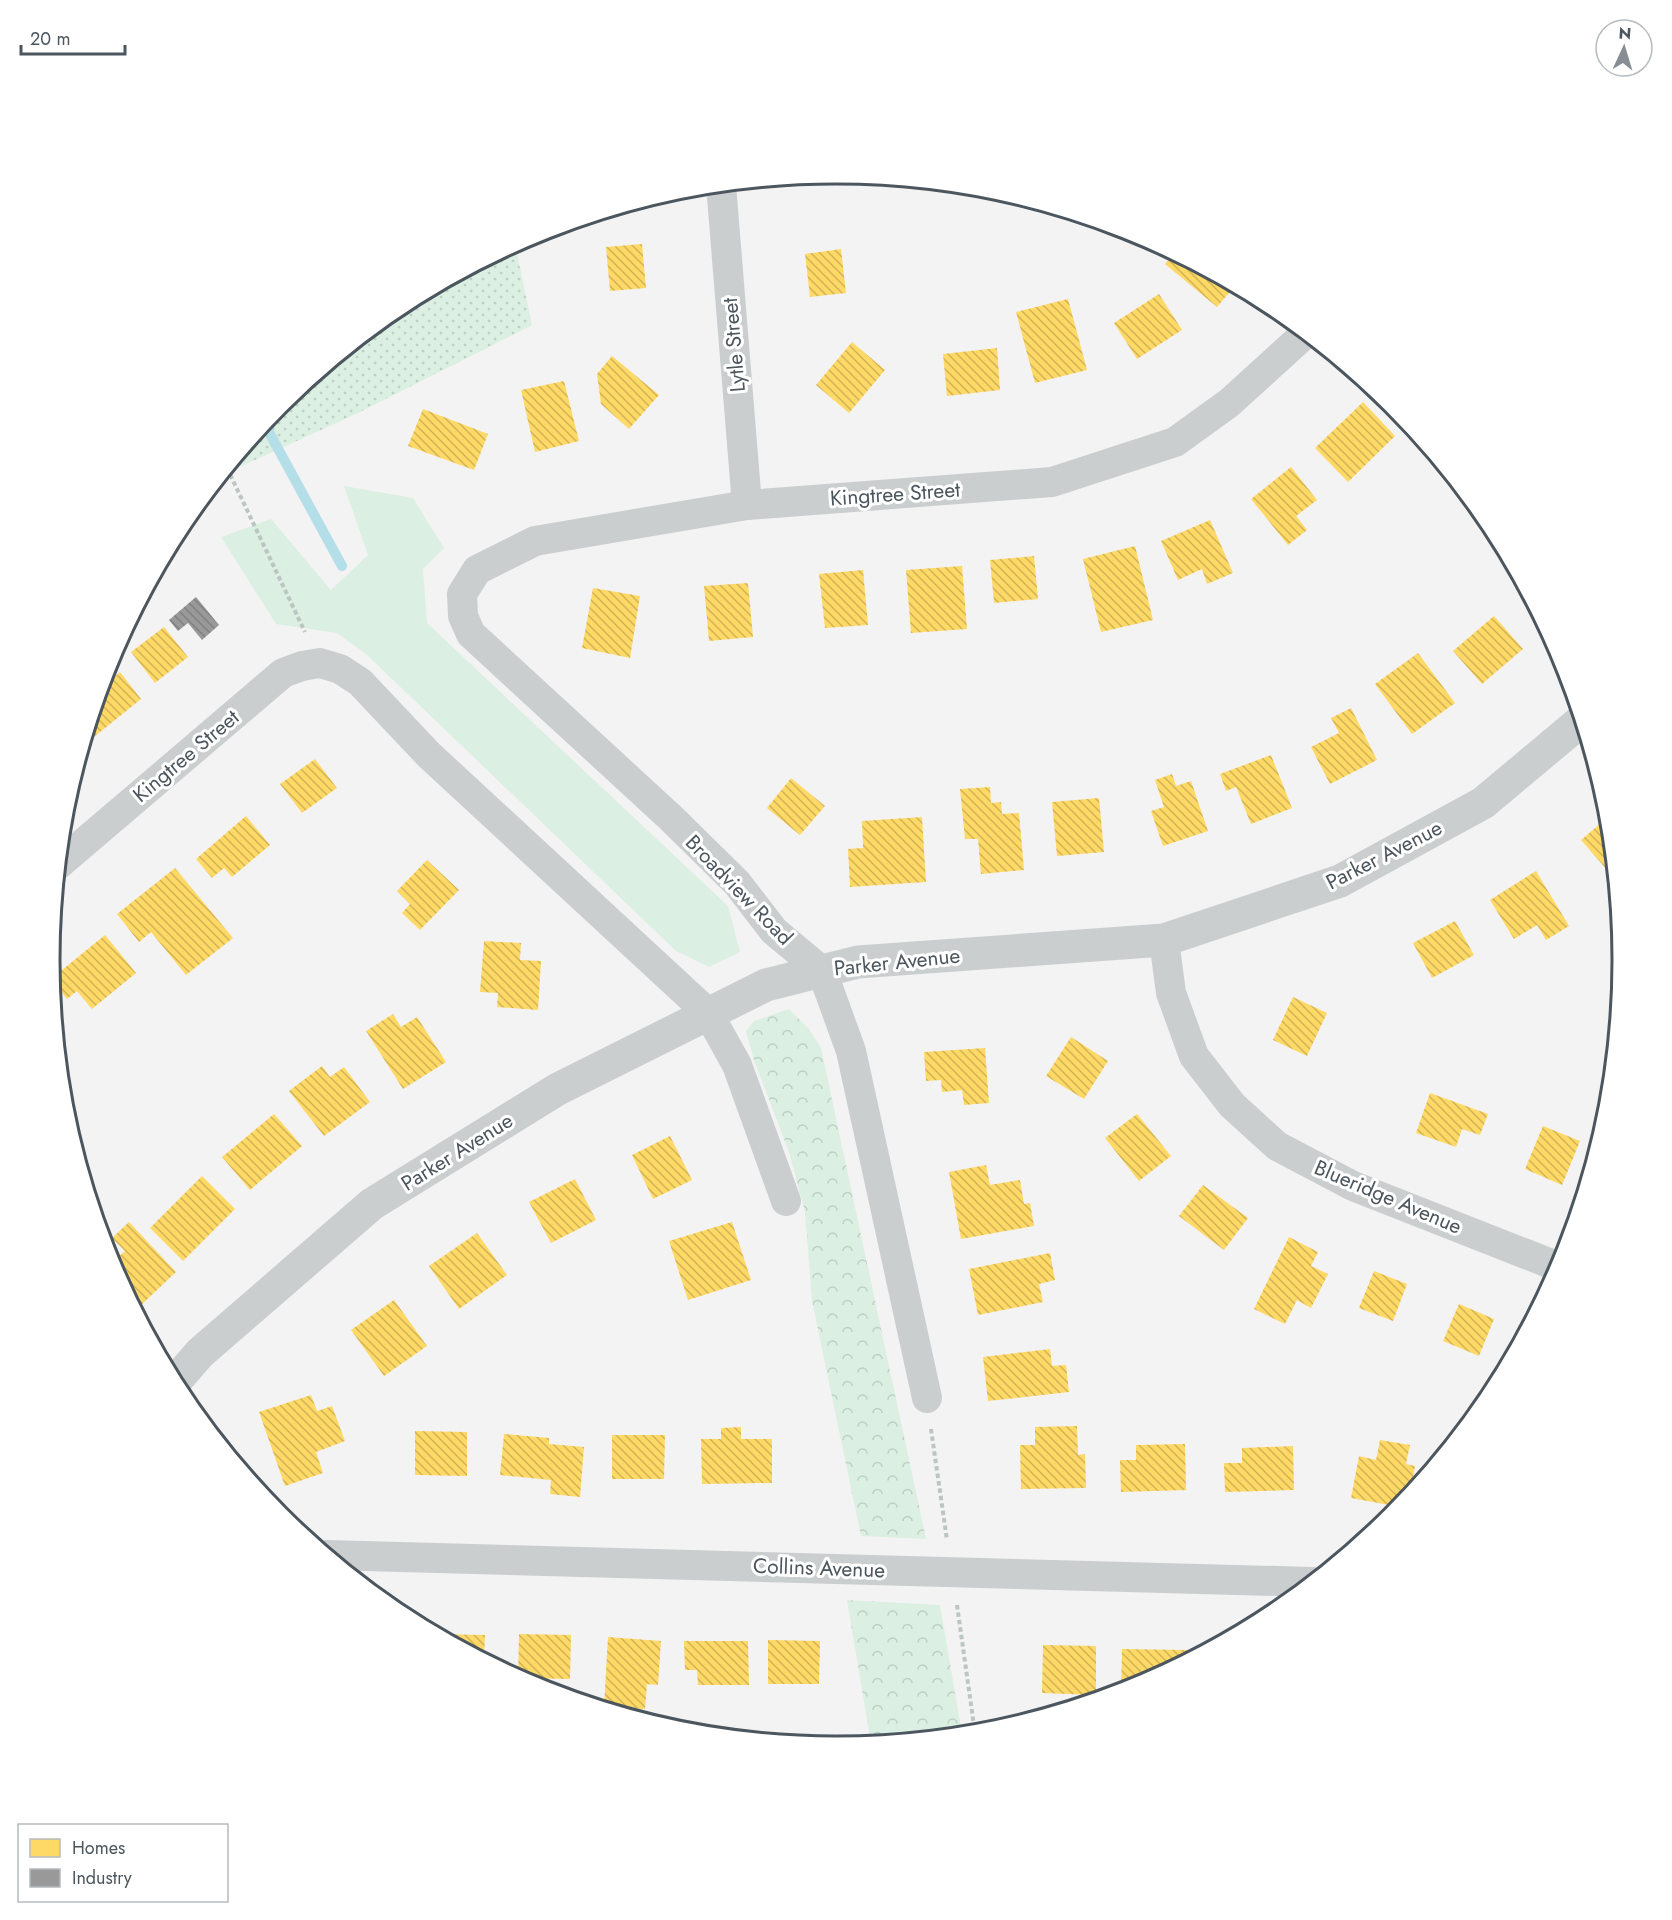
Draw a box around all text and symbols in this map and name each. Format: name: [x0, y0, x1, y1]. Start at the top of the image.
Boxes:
scale bar: [21, 18, 124, 56]
north arrow: [1594, 18, 1654, 78]
text: N: [1618, 22, 1632, 45]
text: 20 m: [30, 26, 70, 52]
street label: Lytle Street: [715, 297, 753, 393]
street label: Kingtree Street: [829, 474, 961, 514]
street label: Kingtree Street: [126, 703, 246, 809]
street label: Parker Avenue: [1321, 813, 1447, 897]
street label: Broadview Road: [678, 828, 800, 952]
street label: Parker Avenue: [832, 940, 962, 984]
street label: Parker Avenue: [395, 1106, 519, 1198]
street label: Blueridge Avenue: [1310, 1152, 1467, 1242]
street label: Collins Avenue: [752, 1551, 886, 1585]
legend: [18, 1824, 228, 1902]
text: Homes: [72, 1835, 125, 1861]
text: Industry: [72, 1865, 132, 1891]

